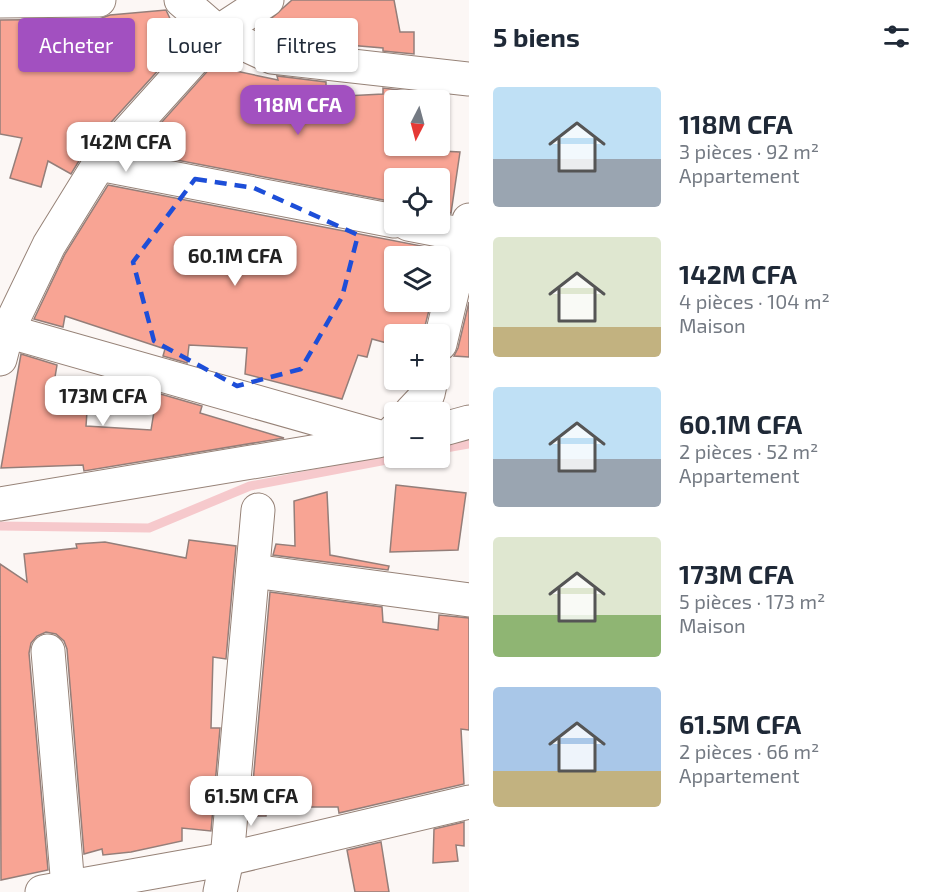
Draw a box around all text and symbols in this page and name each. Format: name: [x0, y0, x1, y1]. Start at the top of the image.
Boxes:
chip: Acheter: [18, 18, 135, 72]
chip: Louer: [147, 18, 243, 72]
chip: Filtres: [255, 18, 358, 72]
icon: filters: [880, 20, 913, 53]
text: 5 biens: [493, 21, 580, 52]
pin: 118M CFA: [236, 85, 360, 136]
north arrow: [384, 90, 450, 156]
map controls: [384, 90, 450, 468]
text: 118M CFA: [254, 92, 342, 116]
text: 118M CFA: [679, 108, 793, 139]
icon: home: [541, 111, 613, 183]
pin: 142M CFA: [64, 122, 188, 173]
text: 142M CFA: [81, 129, 171, 153]
text: 3 pièces · 92 m²: [679, 139, 819, 163]
text: Appartement: [679, 163, 800, 187]
button: locate: [384, 168, 450, 234]
pin: 60.1M CFA: [166, 236, 304, 287]
text: 60.1M CFA: [188, 243, 282, 267]
button: layers: [384, 246, 450, 312]
text: 142M CFA: [679, 258, 797, 289]
icon: home: [541, 261, 613, 333]
text: 4 pièces · 104 m²: [679, 289, 830, 313]
text: Maison: [679, 313, 746, 337]
button: +: [384, 324, 450, 390]
pin: 173M CFA: [41, 376, 165, 427]
text: 173M CFA: [59, 383, 147, 407]
button: −: [384, 402, 450, 468]
text: 60.1M CFA: [679, 408, 802, 439]
icon: home: [541, 411, 613, 483]
text: 2 pièces · 52 m²: [679, 439, 818, 463]
text: Appartement: [679, 463, 800, 487]
text: 173M CFA: [679, 558, 794, 589]
icon: home: [541, 561, 613, 633]
text: 5 pièces · 173 m²: [679, 589, 825, 613]
text: Maison: [679, 613, 746, 637]
text: 61.5M CFA: [679, 708, 801, 739]
icon: home: [541, 711, 613, 783]
text: 2 pièces · 66 m²: [679, 739, 819, 763]
text: Appartement: [679, 763, 800, 787]
pin: 61.5M CFA: [182, 776, 320, 827]
text: 61.5M CFA: [204, 783, 298, 807]

